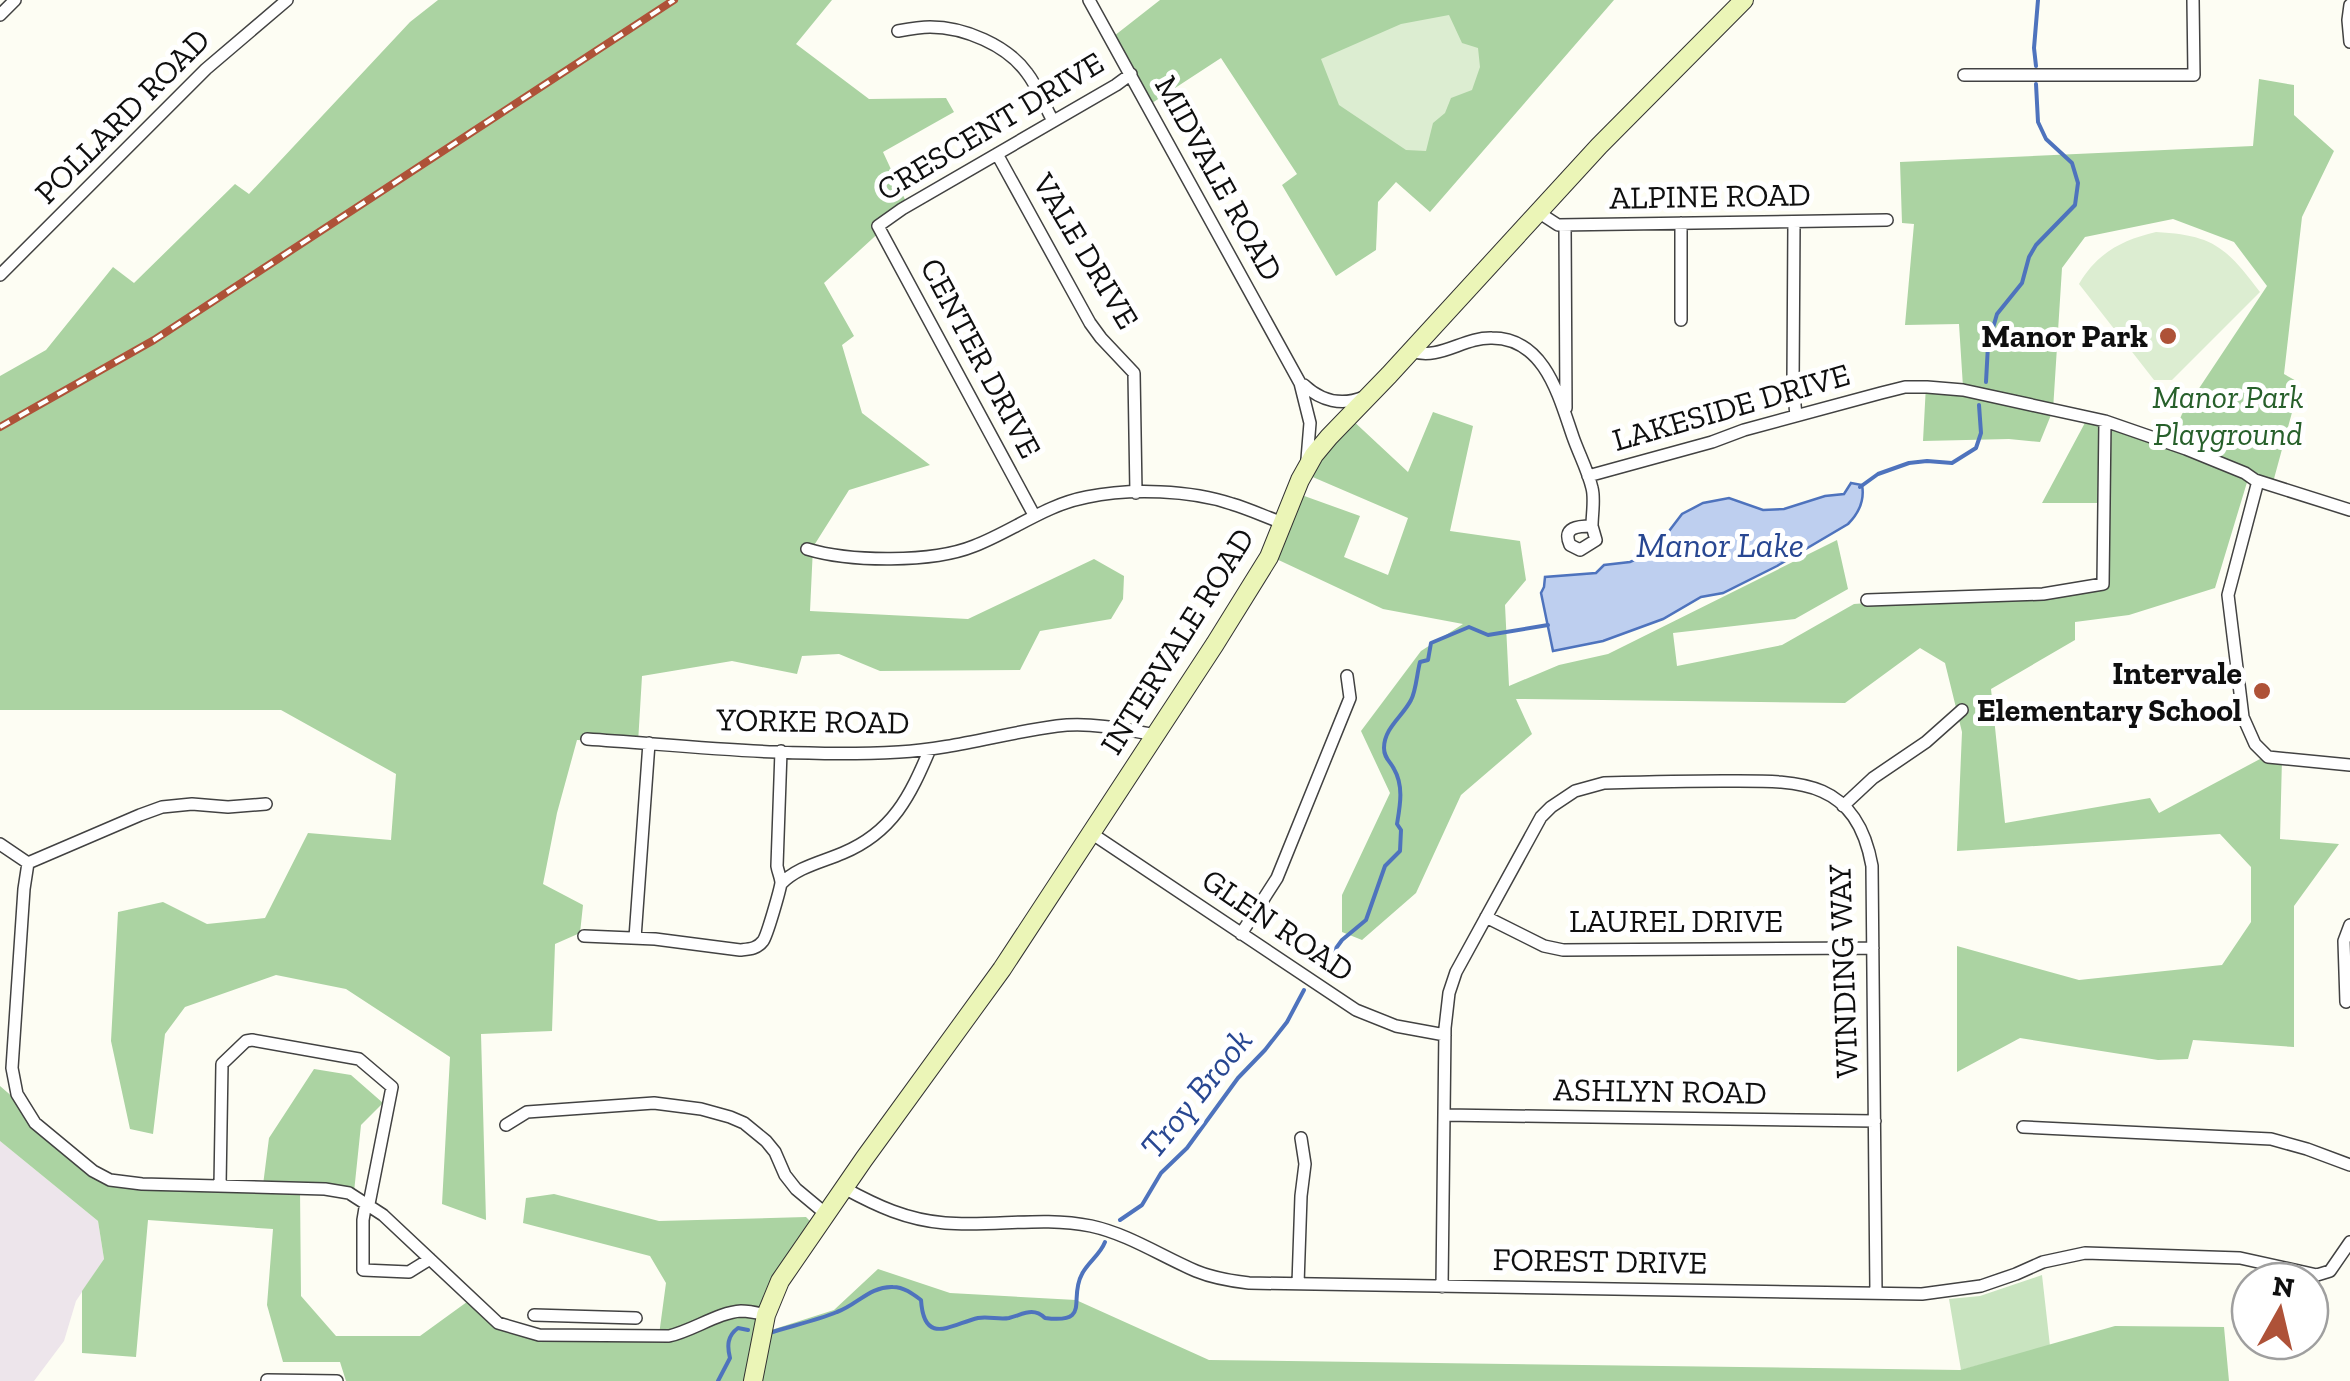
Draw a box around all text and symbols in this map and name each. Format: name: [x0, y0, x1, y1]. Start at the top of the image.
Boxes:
street label: POLLARD ROAD: [27, 21, 217, 211]
street label: CRESCENT DRIVE: [870, 43, 1110, 209]
street label: MIDVALE ROAD: [1147, 69, 1291, 287]
street label: VALE DRIVE: [1024, 166, 1147, 336]
street label: ALPINE ROAD: [1609, 175, 1811, 217]
street label: CENTER DRIVE: [912, 252, 1050, 464]
place label: Manor Park: [1981, 317, 2148, 355]
marker: Manor Park: [2157, 325, 2179, 347]
street label: LAKESIDE DRIVE: [1608, 355, 1854, 459]
park label: Manor Park Playground: [2152, 378, 2304, 453]
street label: INTERVALE ROAD: [1092, 521, 1262, 761]
water label: Manor Lake: [1636, 524, 1804, 566]
place label: Intervale Elementary School: [1977, 654, 2242, 729]
marker: Intervale Elementary School: [2251, 680, 2273, 702]
street label: YORKE ROAD: [715, 700, 910, 742]
street label: GLEN ROAD: [1195, 860, 1361, 990]
street label: WINDING WAY: [1820, 863, 1866, 1078]
street label: LAUREL DRIVE: [1569, 902, 1783, 940]
water label: Troy Brook: [1131, 1020, 1261, 1166]
street label: ASHLYN ROAD: [1553, 1070, 1767, 1112]
street label: FOREST DRIVE: [1492, 1240, 1708, 1282]
north arrow: [2230, 1261, 2330, 1361]
text: N: [2271, 1269, 2296, 1305]

